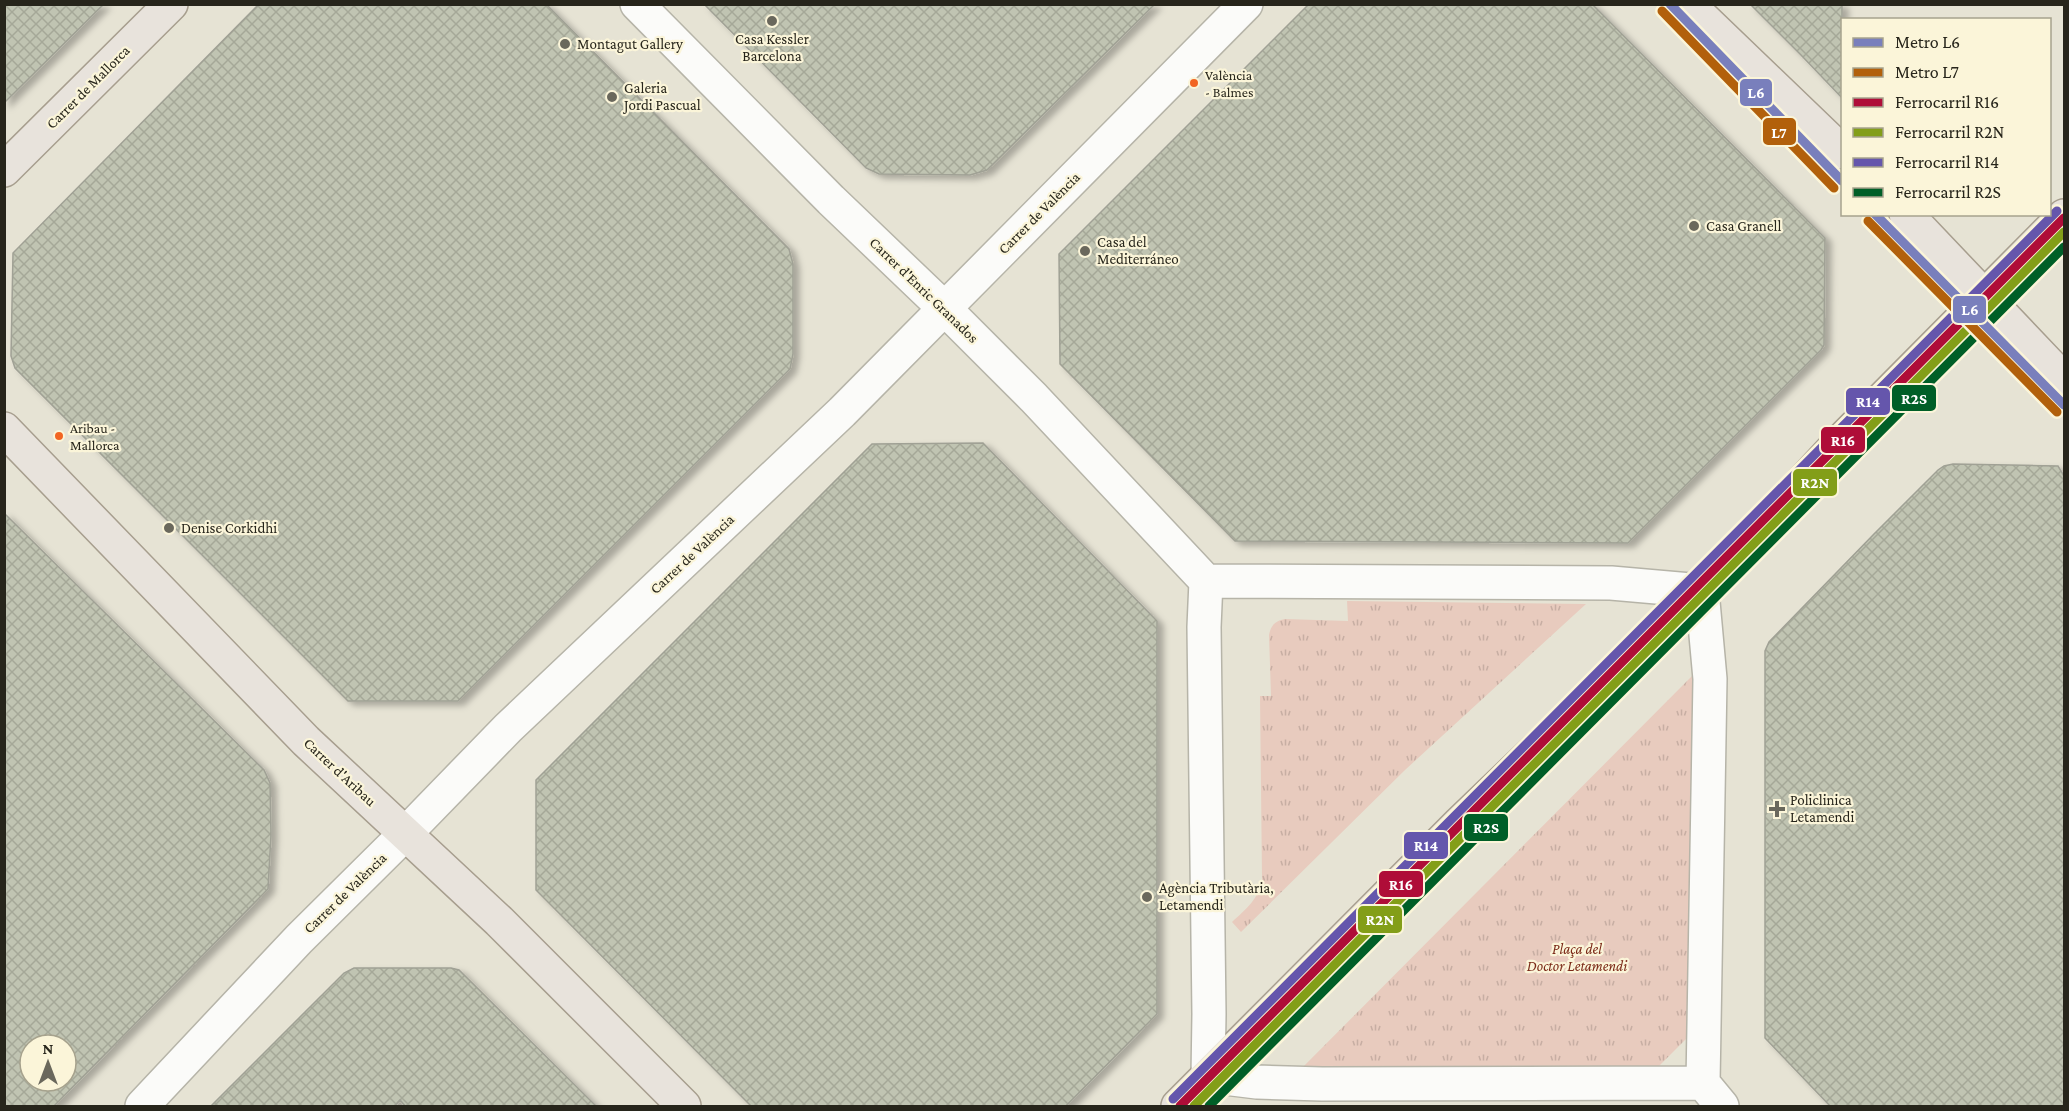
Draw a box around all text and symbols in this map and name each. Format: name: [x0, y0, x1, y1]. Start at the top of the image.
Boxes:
marker: Casa Kessler Barcelona: [765, 14, 779, 28]
legend: [1841, 18, 2051, 216]
place label: Casa Kessler Barcelona: [735, 31, 810, 64]
text: Metro L6: [1895, 32, 1960, 52]
place label: Montagut Gallery: [577, 36, 683, 53]
marker: Montagut Gallery: [558, 37, 572, 51]
street label: Carrer de Mallorca: [43, 42, 133, 132]
text: Metro L7: [1895, 62, 1959, 82]
place label: València - Balmes: [1205, 67, 1253, 100]
marker: València - Balmes: [1188, 77, 1200, 89]
line badge: L6: [1739, 78, 1773, 107]
place label: Galeria Jordi Pascual: [622, 80, 701, 114]
text: L6: [1747, 84, 1765, 101]
marker: Galeria Jordi Pascual: [605, 90, 619, 104]
text: Ferrocarril R16: [1895, 92, 1999, 112]
line badge: L7: [1762, 117, 1797, 146]
text: Ferrocarril R2N: [1895, 122, 2005, 142]
text: L7: [1771, 124, 1787, 141]
text: Ferrocarril R14: [1895, 152, 1999, 172]
street label: Carrer de València: [995, 169, 1083, 257]
text: Ferrocarril R2S: [1895, 182, 2001, 202]
place label: Casa Granell: [1706, 218, 1781, 234]
marker: Casa Granell: [1687, 219, 1701, 233]
street label: Carrer d'Enric Granados: [867, 234, 982, 346]
place label: Casa del Mediterráneo: [1097, 234, 1179, 267]
marker: Casa del Mediterráneo: [1078, 244, 1092, 258]
line badge: L6: [1952, 295, 1987, 324]
text: L6: [1961, 301, 1979, 318]
line badge: R2S: [1891, 384, 1937, 412]
line badge: R14: [1845, 387, 1891, 416]
text: R2S: [1901, 390, 1927, 407]
text: R14: [1856, 393, 1881, 410]
place label: Aribau - Mallorca: [70, 420, 120, 453]
line badge: R16: [1820, 426, 1866, 454]
marker: Aribau - Mallorca: [53, 430, 65, 442]
text: R16: [1831, 432, 1855, 449]
line badge: R2N: [1792, 468, 1838, 497]
text: R2N: [1801, 474, 1829, 491]
street label: Carrer de València: [647, 511, 737, 597]
place label: Denise Corkidhi: [181, 520, 277, 536]
marker: Denise Corkidhi: [162, 521, 176, 535]
street label: Carrer d'Aribau: [301, 735, 379, 809]
place label: Policlinica Letamendi: [1790, 792, 1855, 825]
marker: Policlinica Letamendi: [1768, 800, 1786, 818]
line badge: R2S: [1463, 813, 1509, 842]
text: R2S: [1473, 819, 1499, 836]
line badge: R14: [1403, 831, 1449, 860]
text: R14: [1414, 837, 1439, 854]
street label: Carrer de València: [300, 849, 390, 936]
line badge: R16: [1378, 870, 1424, 898]
text: R16: [1389, 876, 1413, 893]
place label: Agència Tributària, Letamendi: [1159, 880, 1274, 913]
marker: Agència Tributària, Letamendi: [1140, 890, 1154, 904]
line badge: R2N: [1357, 905, 1403, 934]
text: R2N: [1366, 911, 1394, 928]
park label: Plaça del Doctor Letamendi: [1527, 941, 1628, 974]
north arrow: [18, 1033, 78, 1093]
text: N: [43, 1040, 54, 1057]

